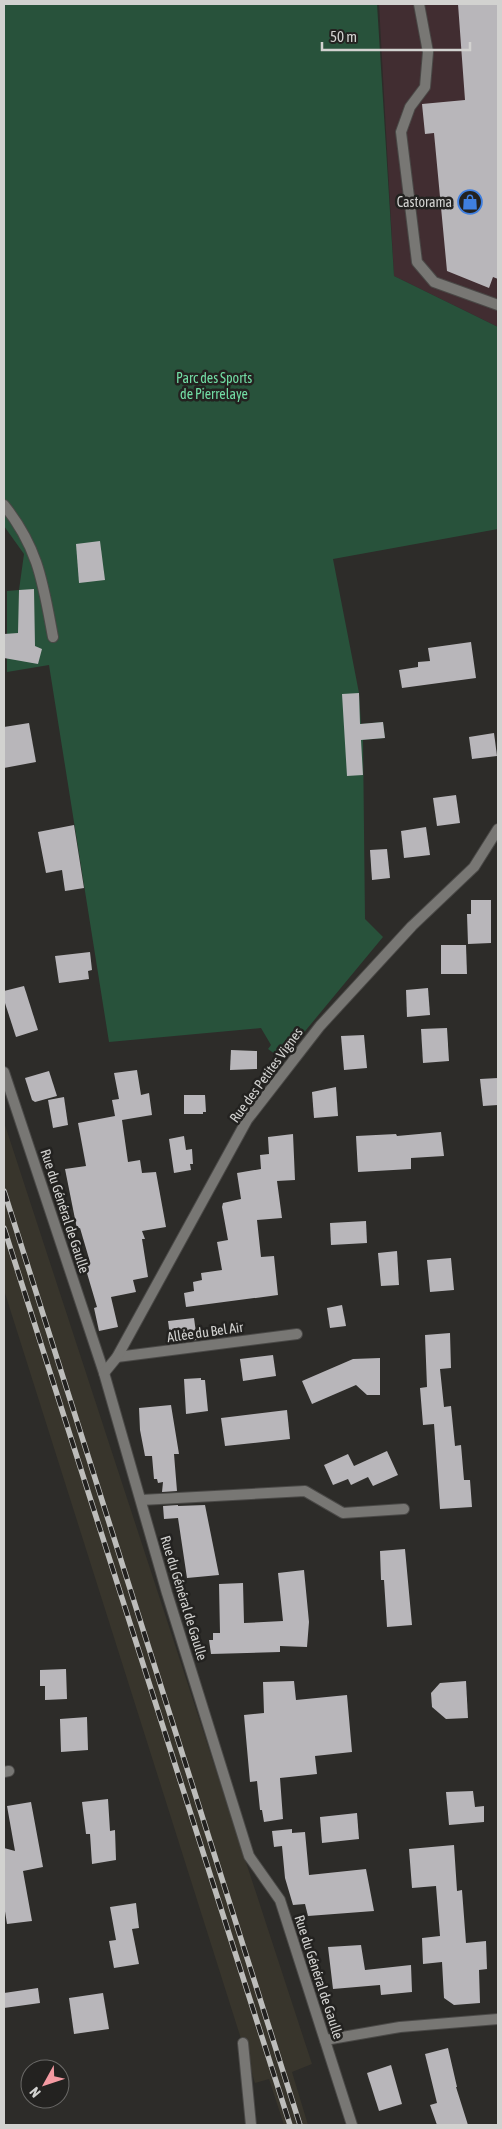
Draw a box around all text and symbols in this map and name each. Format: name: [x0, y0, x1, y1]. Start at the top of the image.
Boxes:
scale bar: [322, 20, 470, 52]
text: 50 m: [330, 28, 357, 45]
shop icon: Castorama: [457, 189, 483, 215]
place label: Castorama: [397, 194, 452, 210]
park label: Parc des Sports de Pierrelaye: [176, 370, 252, 402]
street label: Rue des Petites Vignes: [226, 1024, 306, 1126]
street label: Rue du Général de Gaulle: [37, 1147, 93, 1275]
street label: Allée du Bel Air: [166, 1319, 245, 1345]
street label: Rue du Général de Gaulle: [157, 1534, 211, 1662]
street label: Rue du Général de Gaulle: [291, 1913, 347, 2041]
north arrow: [20, 2059, 70, 2109]
text: N: [26, 2084, 44, 2101]

